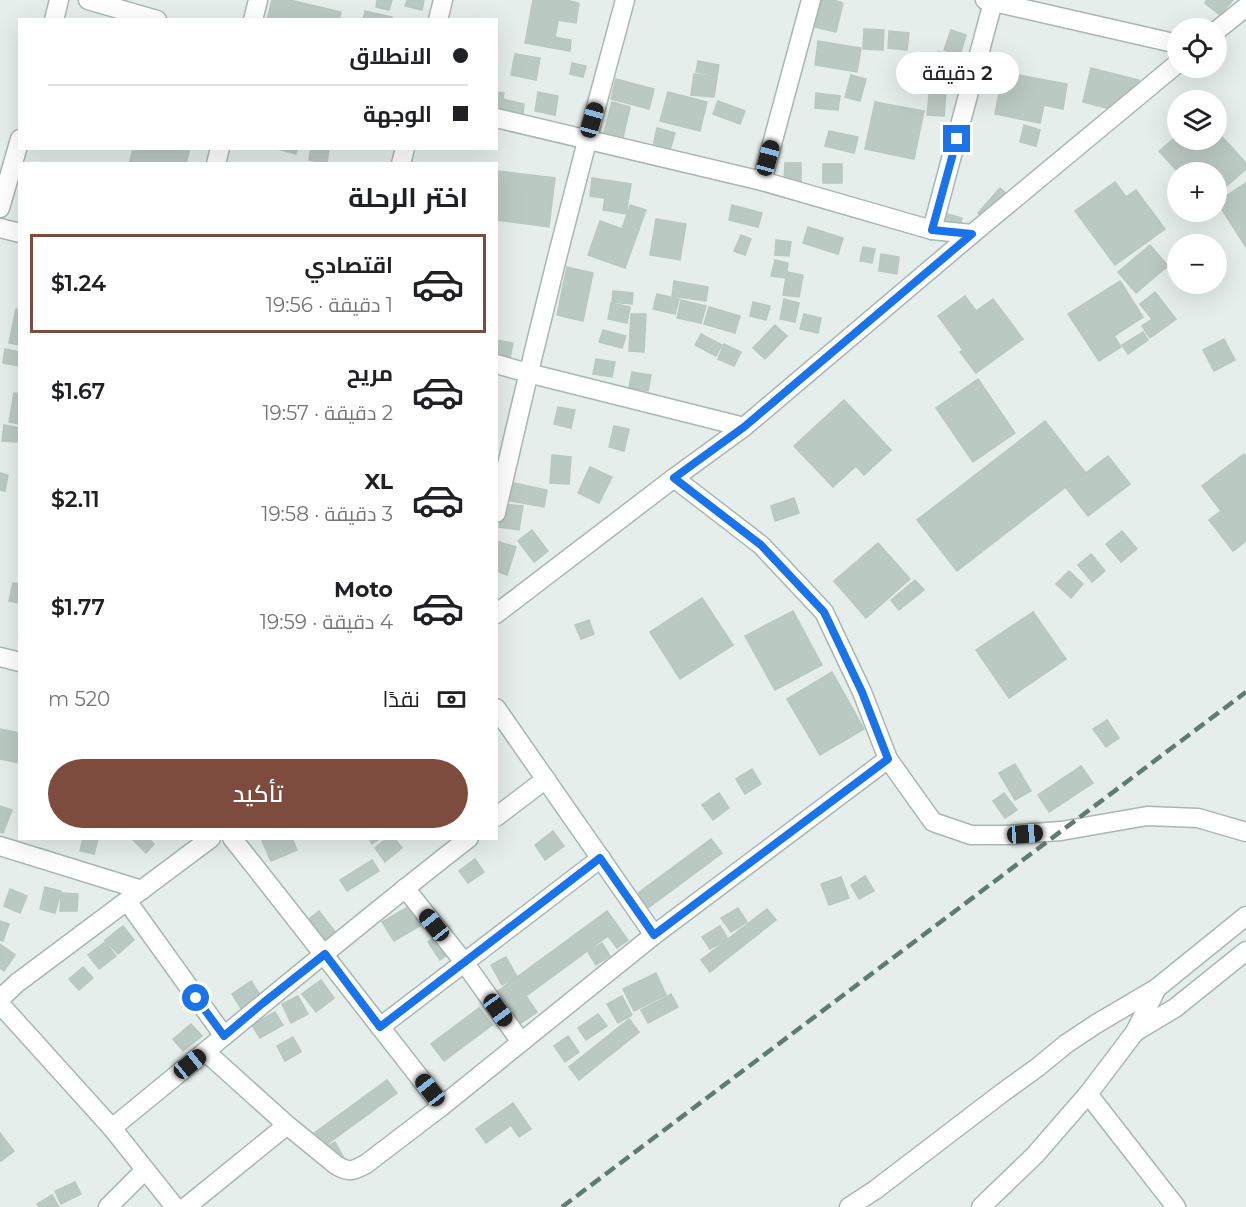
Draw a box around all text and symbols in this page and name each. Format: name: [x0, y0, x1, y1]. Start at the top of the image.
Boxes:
map controls: [1167, 18, 1227, 294]
button: locate: [1167, 18, 1227, 78]
text: الانطلاق: [349, 43, 432, 70]
callout: 2 دقيقة: [896, 52, 1018, 94]
text: 2 دقيقة: [922, 61, 993, 85]
button: layers: [1167, 90, 1227, 150]
car: [578, 100, 606, 140]
text: الوجهة: [363, 101, 432, 128]
route end: [943, 125, 970, 152]
car: [755, 138, 781, 178]
button: +: [1167, 162, 1227, 222]
text: اختر الرحلة: [348, 181, 468, 214]
button: −: [1167, 234, 1227, 294]
text: اقتصادي: [304, 252, 393, 279]
icon: car: [411, 257, 465, 311]
text: $1.24: [51, 270, 106, 297]
text: 1 دقيقة · 19:56: [266, 293, 393, 317]
text: مريح: [347, 360, 393, 387]
icon: car: [411, 365, 465, 419]
text: $1.67: [51, 378, 105, 405]
text: 2 دقيقة · 19:57: [262, 401, 393, 425]
text: XL: [364, 468, 393, 495]
icon: car: [411, 473, 465, 527]
text: $2.11: [51, 486, 100, 513]
text: 3 دقيقة · 19:58: [261, 502, 393, 526]
text: Moto: [334, 576, 393, 603]
icon: car: [411, 581, 465, 635]
text: $1.77: [51, 594, 105, 621]
text: 4 دقيقة · 19:59: [260, 610, 393, 634]
icon: cash: [435, 683, 468, 716]
text: نقدًا: [382, 686, 420, 713]
text: 520 m: [48, 687, 110, 711]
button: تأكيد: [48, 759, 468, 828]
car: [1006, 824, 1044, 844]
car: [416, 905, 452, 945]
route start: [182, 984, 209, 1011]
car: [480, 990, 516, 1030]
car: [170, 1046, 210, 1082]
car: [412, 1070, 448, 1110]

